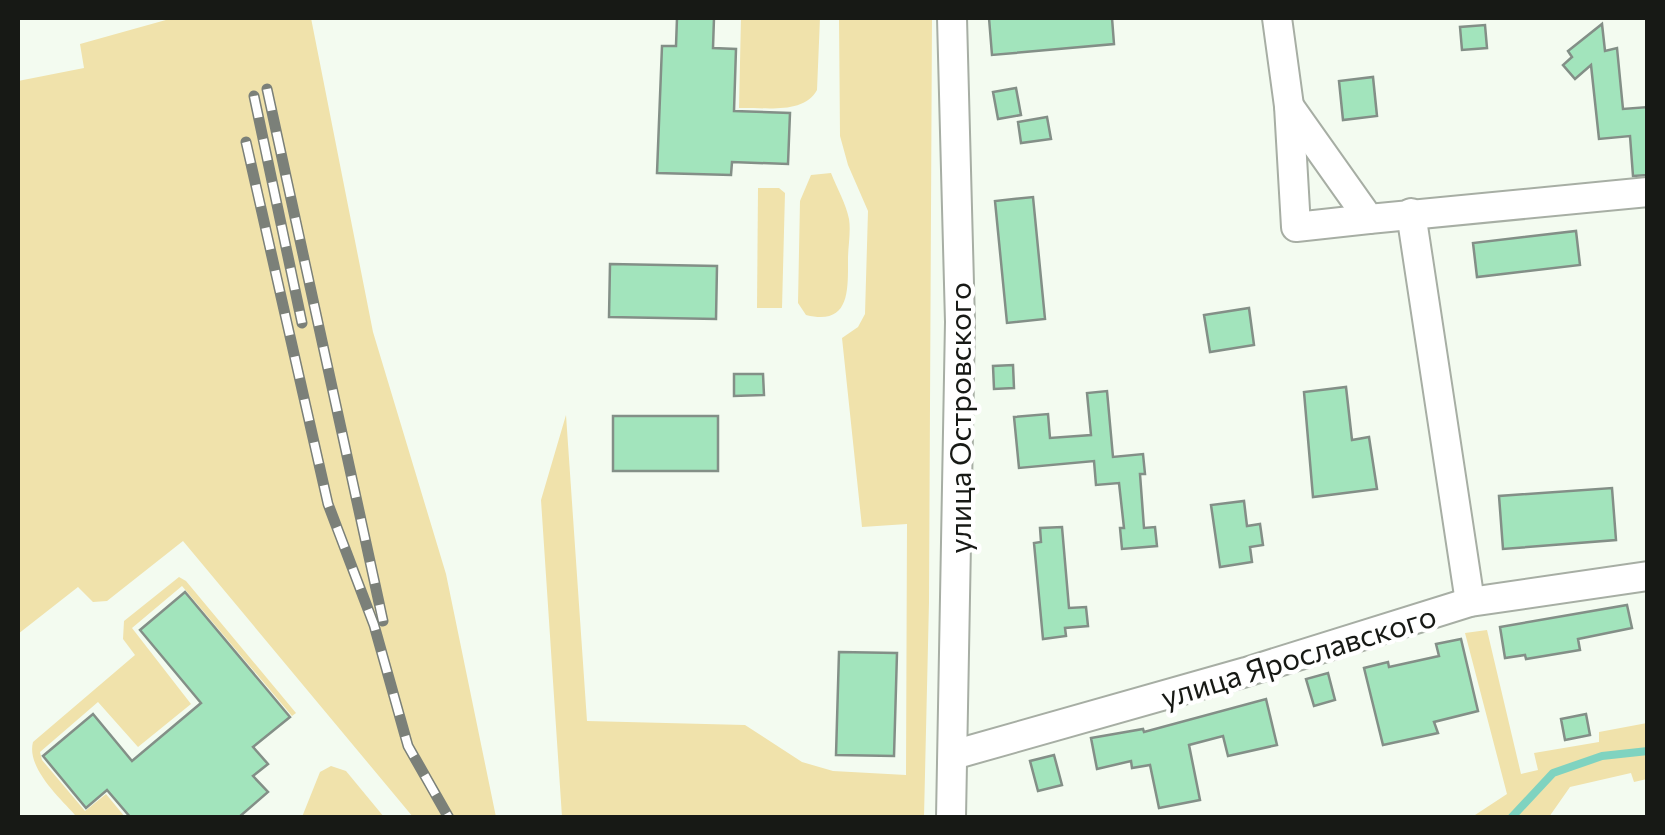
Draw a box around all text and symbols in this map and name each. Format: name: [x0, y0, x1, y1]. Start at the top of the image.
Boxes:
street label: улица Островского: [940, 282, 977, 554]
street label: улица Ярославского: [1156, 596, 1440, 714]

